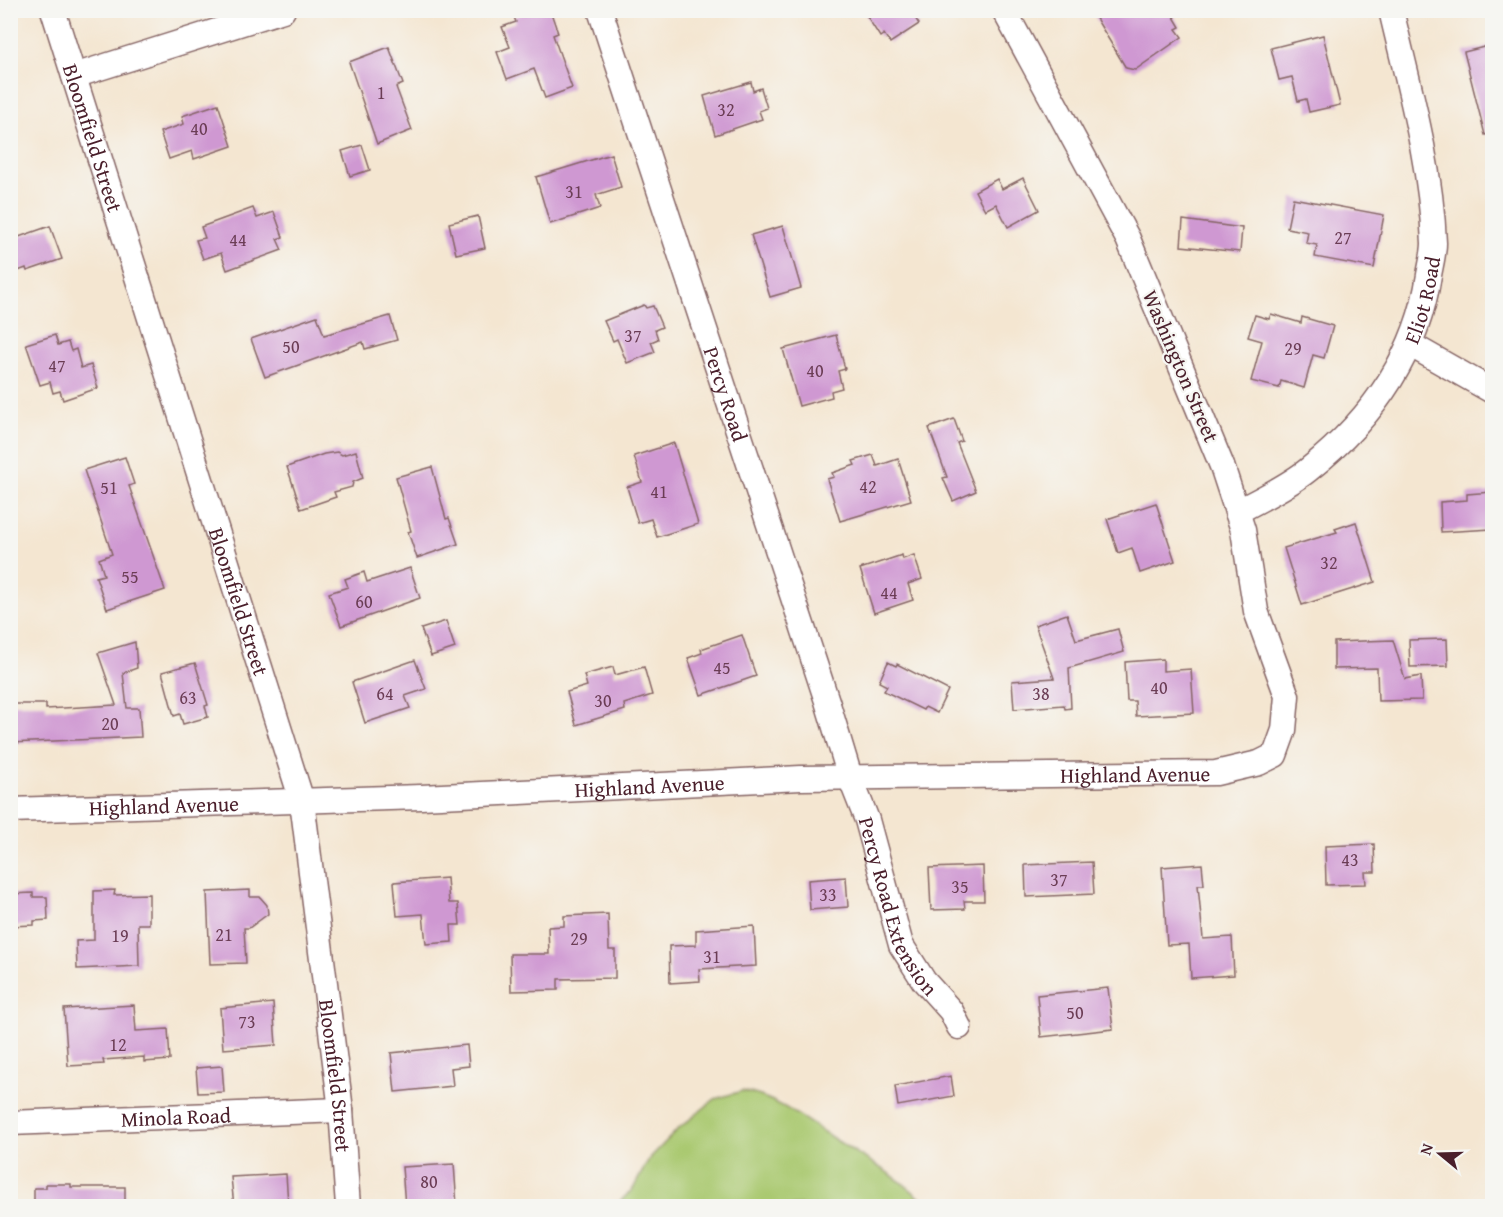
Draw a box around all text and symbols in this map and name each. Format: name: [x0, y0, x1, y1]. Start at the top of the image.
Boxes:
street label: Bloomfield Street: [55, 60, 131, 216]
house number: 1: [377, 79, 385, 106]
house number: 32: [717, 96, 735, 123]
house number: 40: [190, 115, 208, 142]
house number: 31: [565, 178, 583, 205]
house number: 27: [1334, 224, 1352, 251]
house number: 44: [229, 226, 247, 253]
street label: Eliot Road: [1396, 253, 1448, 348]
street label: Washington Street: [1135, 285, 1227, 448]
house number: 37: [624, 322, 642, 349]
house number: 50: [282, 333, 300, 360]
house number: 29: [1284, 335, 1302, 362]
street label: Percy Road: [696, 342, 756, 446]
house number: 47: [48, 352, 66, 379]
house number: 40: [806, 357, 824, 384]
house number: 42: [859, 473, 877, 500]
house number: 51: [100, 474, 118, 501]
house number: 41: [650, 478, 668, 505]
street label: Bloomfield Street: [201, 523, 277, 680]
house number: 32: [1320, 549, 1338, 576]
house number: 55: [121, 563, 139, 590]
house number: 44: [880, 579, 898, 606]
house number: 60: [355, 588, 373, 615]
house number: 45: [713, 654, 731, 681]
house number: 40: [1150, 674, 1168, 701]
house number: 64: [376, 680, 394, 707]
house number: 38: [1032, 680, 1050, 707]
house number: 63: [179, 684, 197, 711]
house number: 30: [594, 687, 612, 714]
house number: 20: [101, 710, 119, 737]
street label: Highland Avenue: [1060, 758, 1211, 790]
street label: Highland Avenue: [574, 766, 725, 805]
street label: Highland Avenue: [88, 787, 240, 823]
street label: Percy Road Extension: [851, 813, 945, 1002]
house number: 43: [1341, 846, 1359, 873]
house number: 37: [1050, 866, 1068, 893]
house number: 35: [951, 873, 969, 900]
house number: 33: [819, 881, 837, 908]
house number: 21: [215, 921, 233, 948]
house number: 19: [111, 922, 129, 949]
house number: 29: [570, 925, 588, 952]
house number: 31: [703, 943, 721, 970]
street label: Bloomfield Street: [312, 997, 360, 1154]
house number: 50: [1066, 999, 1084, 1026]
house number: 73: [238, 1008, 256, 1035]
house number: 12: [109, 1031, 127, 1058]
street label: Minola Road: [120, 1099, 232, 1134]
north arrow: [1410, 1124, 1470, 1184]
text: N: [1413, 1140, 1439, 1158]
house number: 80: [420, 1168, 438, 1195]

